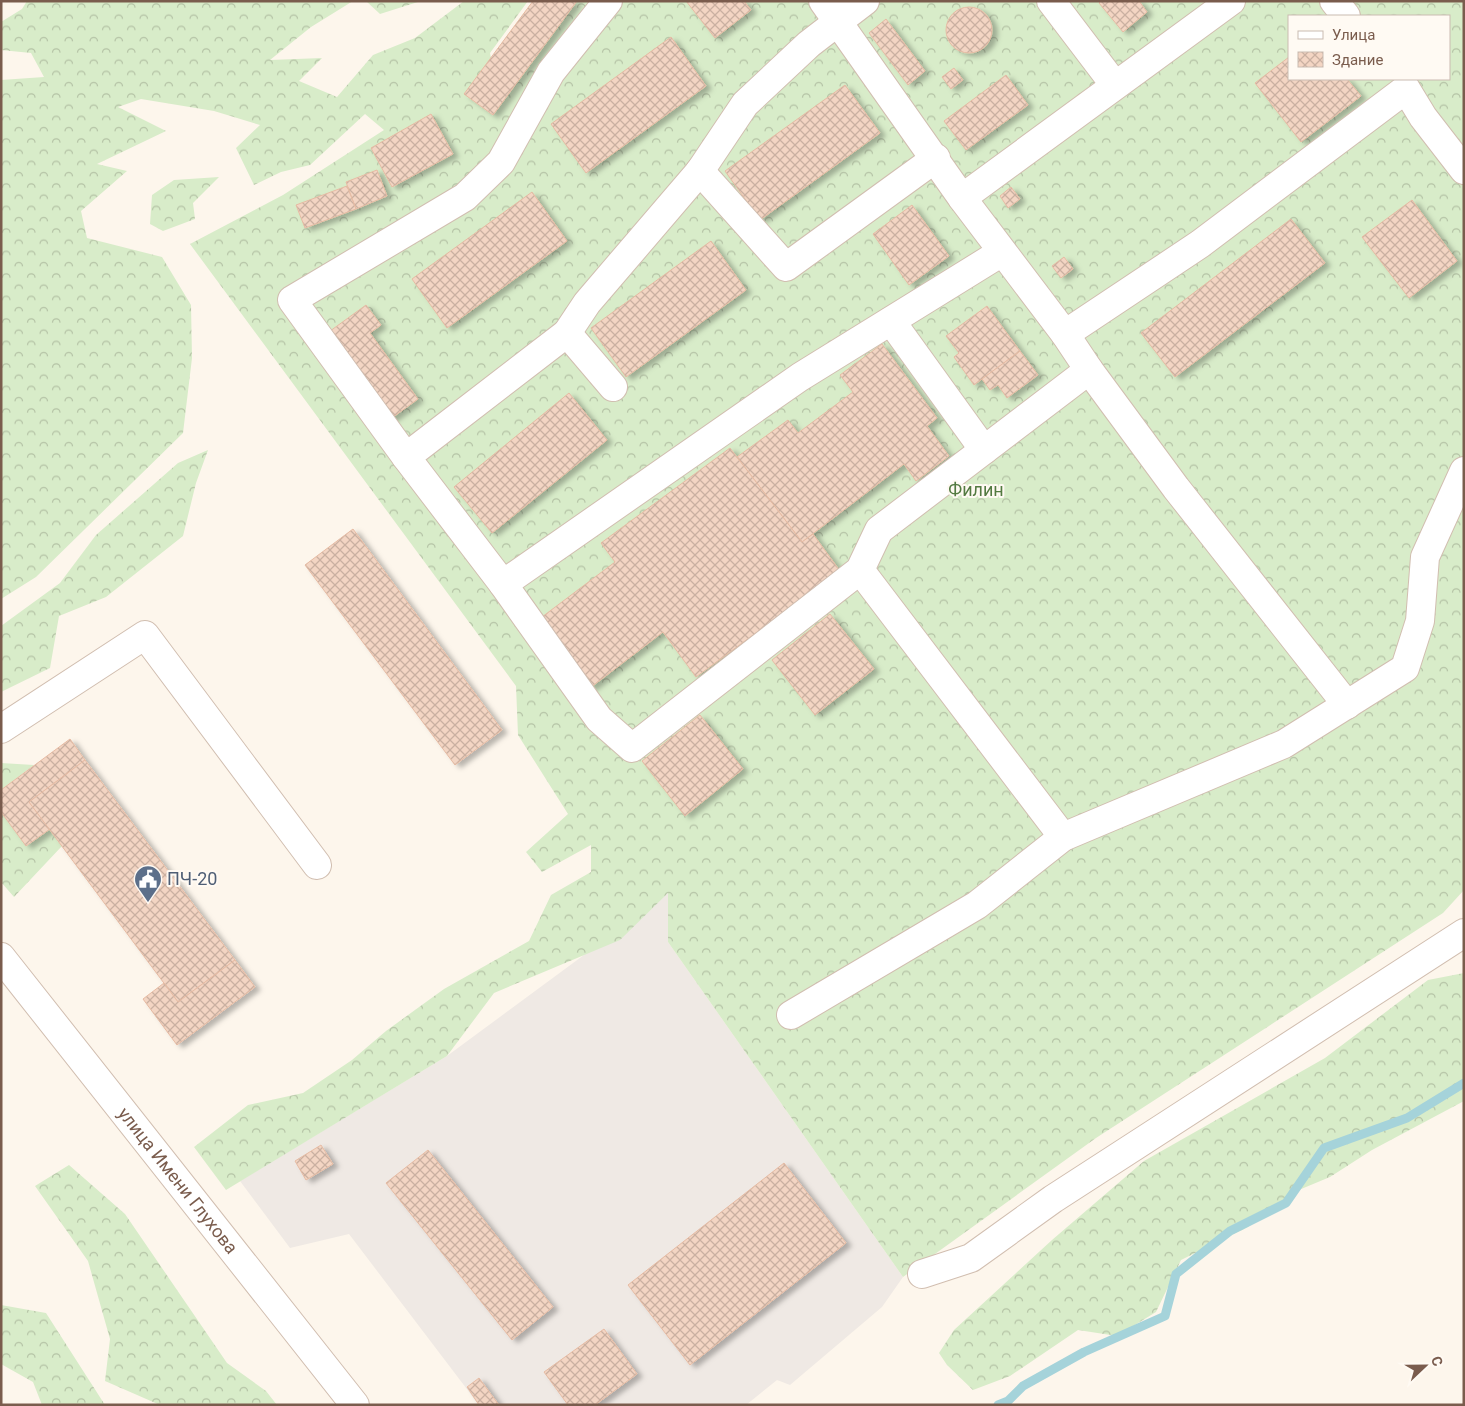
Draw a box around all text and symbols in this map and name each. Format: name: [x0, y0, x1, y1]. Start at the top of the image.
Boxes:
legend: [1288, 15, 1450, 80]
text: Улица: [1332, 26, 1375, 44]
text: Здание: [1332, 51, 1383, 69]
park label: Филин: [948, 479, 1004, 500]
public building icon: ПЧ-20: [133, 864, 163, 903]
place label: ПЧ-20: [167, 868, 217, 889]
street label: улица Имени Глухова: [114, 1103, 242, 1258]
north arrow: [1400, 1341, 1450, 1391]
text: С: [1428, 1354, 1446, 1368]

